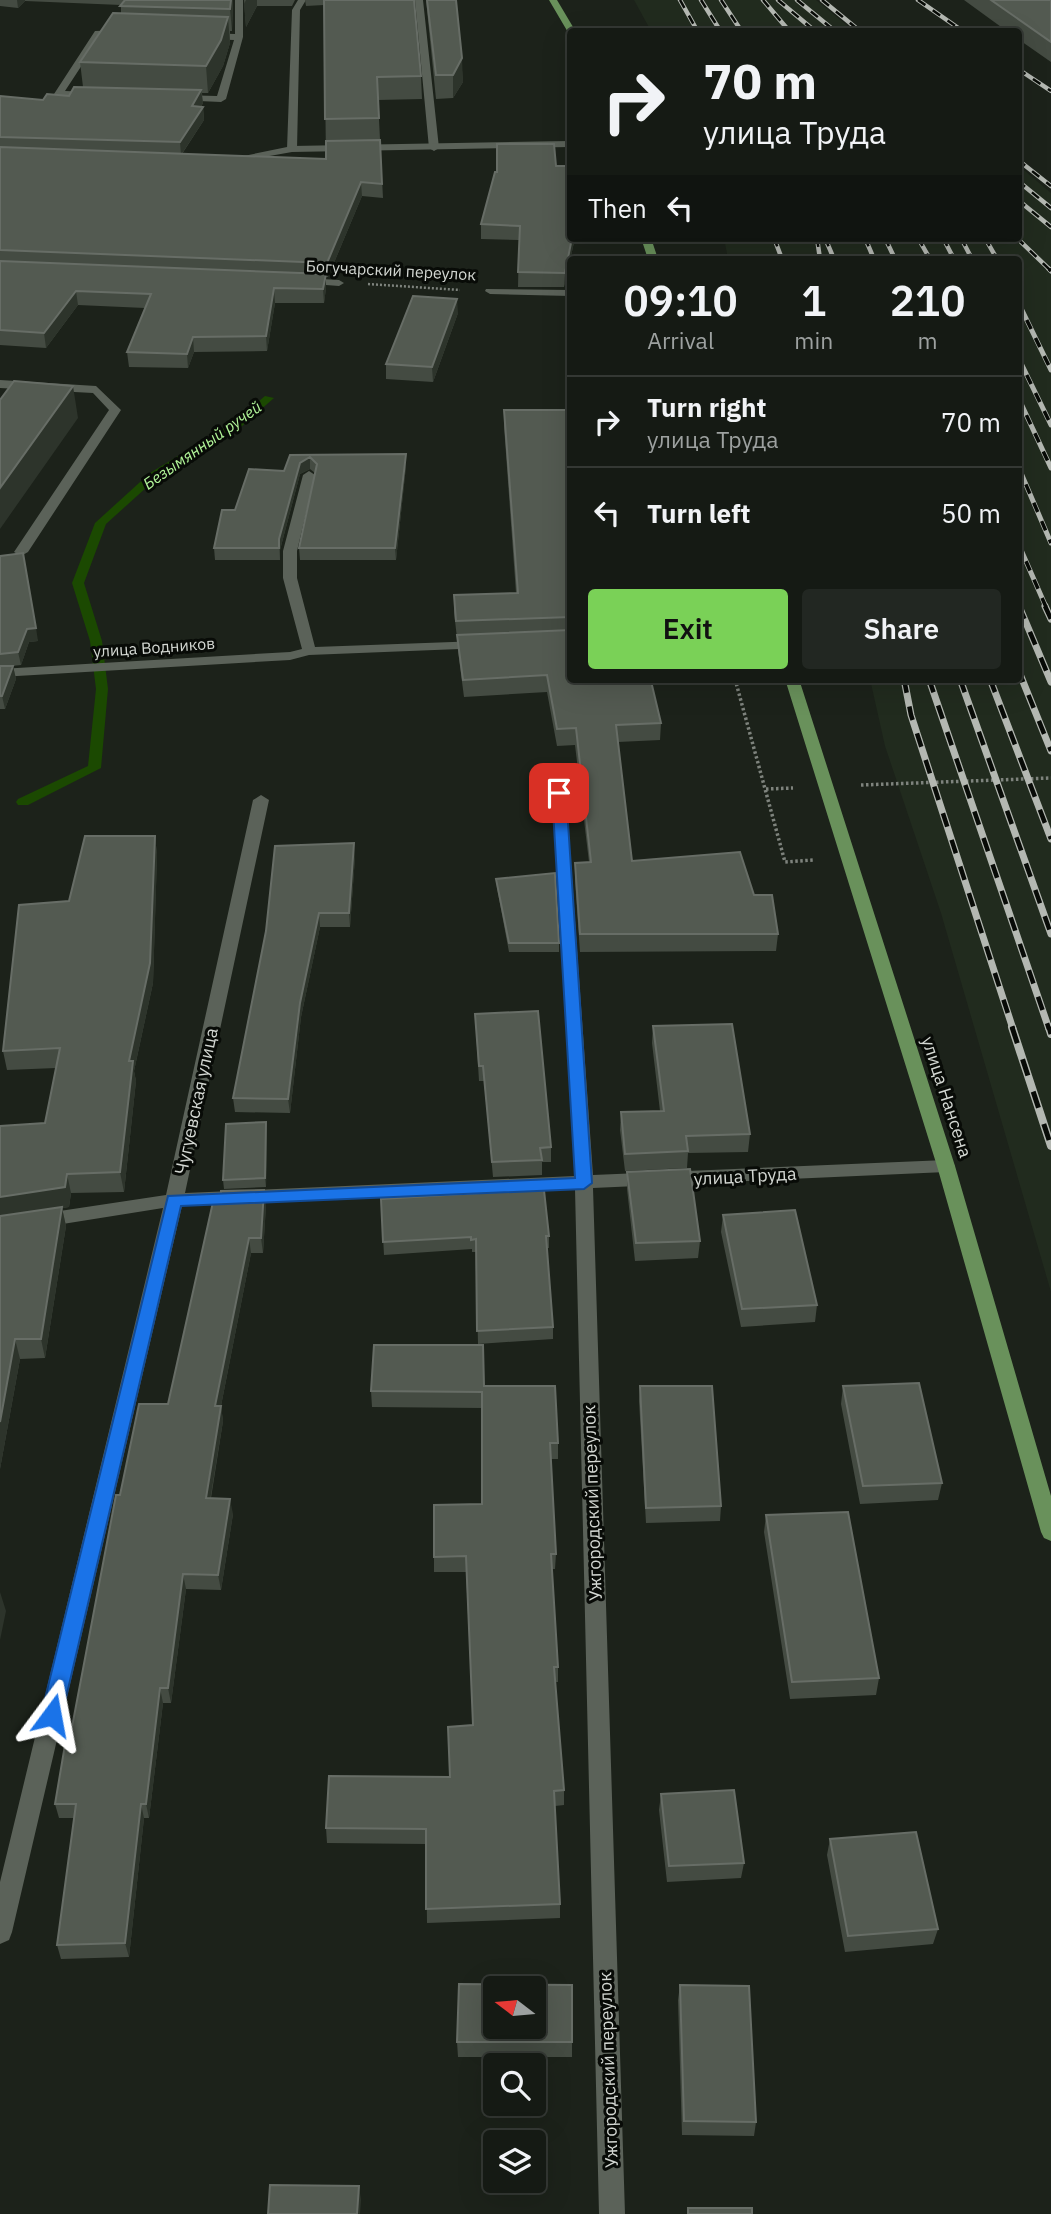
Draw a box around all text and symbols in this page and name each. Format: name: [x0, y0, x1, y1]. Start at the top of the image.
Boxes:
text: 70 m: [703, 49, 817, 112]
icon: right: [588, 56, 679, 147]
text: улица Труда: [703, 111, 886, 153]
icon: left: [661, 189, 699, 227]
text: Then: [588, 191, 647, 225]
street label: Богучарский переулок: [305, 256, 477, 284]
text: 09:10: [624, 273, 738, 328]
text: 1: [801, 273, 826, 328]
text: 210: [890, 273, 965, 328]
text: Arrival: [647, 325, 714, 355]
text: min: [794, 325, 833, 355]
text: m: [918, 325, 938, 355]
text: Turn right: [647, 390, 766, 424]
water label: Безымянный ручей: [139, 397, 265, 493]
icon: right: [588, 403, 626, 441]
text: 70 m: [941, 405, 1001, 439]
text: улица Труда: [647, 424, 779, 454]
icon: left: [588, 494, 626, 532]
text: Turn left: [647, 496, 750, 530]
text: 50 m: [941, 496, 1001, 530]
button: Exit: [588, 589, 788, 669]
button: Share: [802, 589, 1001, 669]
street label: улица Водников: [92, 633, 216, 661]
pin: [529, 763, 589, 823]
icon: arrive: [540, 774, 578, 812]
street label: Чугуевская улица: [169, 1025, 223, 1176]
street label: улица Нансена: [917, 1034, 978, 1161]
street label: улица Труда: [693, 1162, 797, 1190]
street label: Ужгородский переулок: [577, 1404, 607, 1602]
position arrow: [15, 1678, 89, 1752]
street label: Ужгородский переулок: [593, 1971, 623, 2169]
north arrow: [483, 1976, 546, 2039]
map controls: [483, 1976, 546, 2193]
button: search: [483, 2053, 546, 2116]
button: layers: [483, 2130, 546, 2193]

